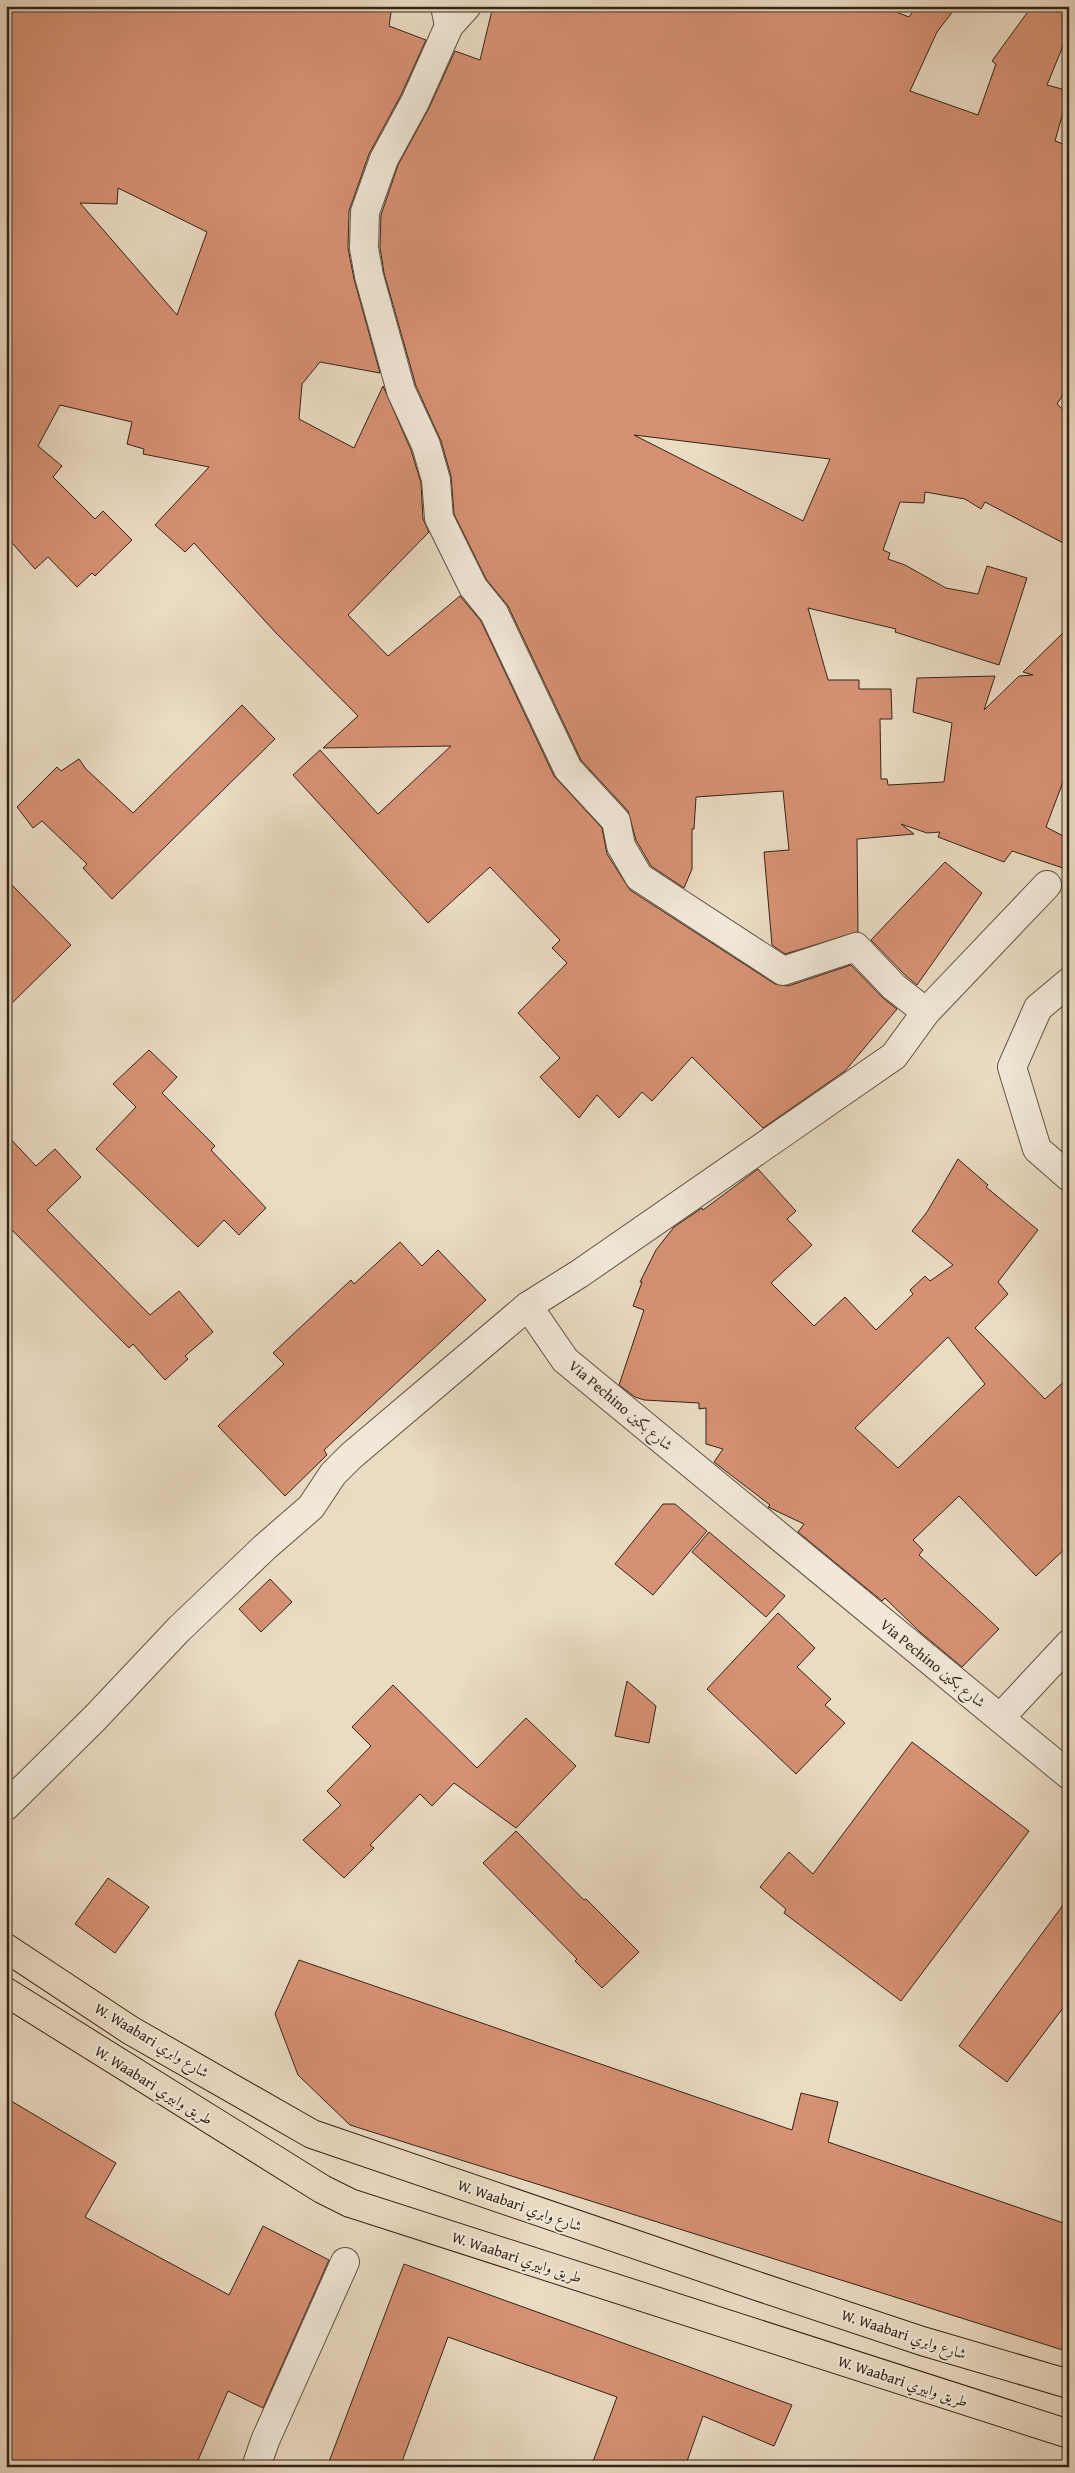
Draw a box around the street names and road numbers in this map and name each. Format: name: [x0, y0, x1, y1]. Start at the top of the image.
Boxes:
street label: Via Pechino شارع بكين: [562, 1355, 678, 1457]
street label: Via Pechino شارع بكين: [874, 1614, 990, 1715]
street label: W. Waabari شارع وابري: [89, 1997, 213, 2085]
street label: W. Waabari طريق وابيري: [90, 2040, 217, 2132]
street label: W. Waabari شارع وابري: [454, 2174, 585, 2239]
street label: W. Waabari طريق وابيري: [449, 2226, 585, 2290]
street label: W. Waabari شارع وابري: [838, 2304, 969, 2367]
street label: W. Waabari طريق وابيري: [835, 2350, 971, 2414]

